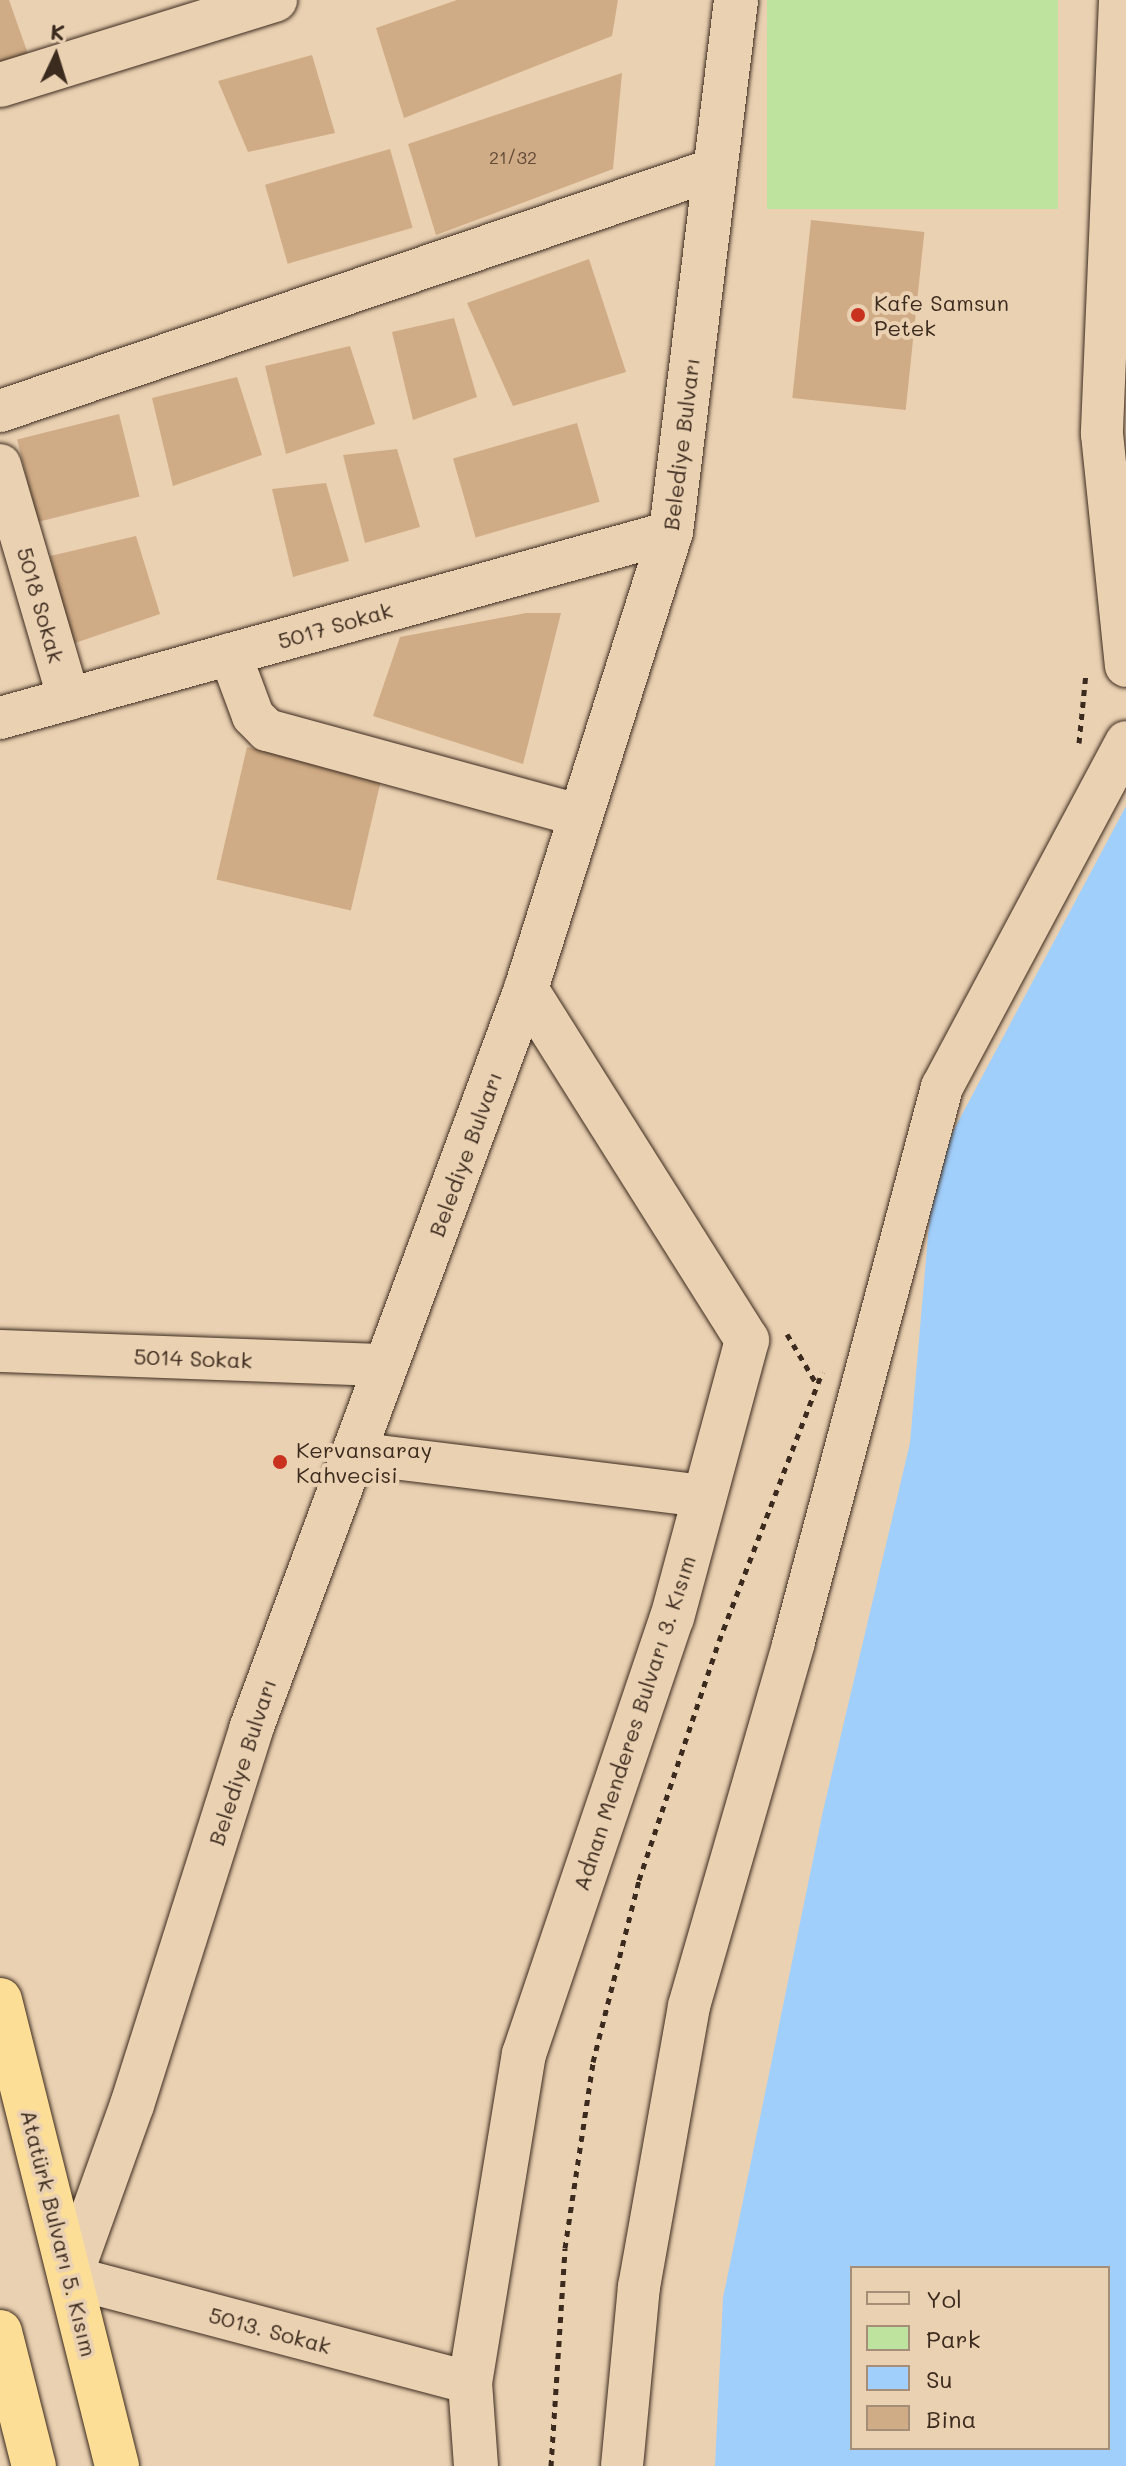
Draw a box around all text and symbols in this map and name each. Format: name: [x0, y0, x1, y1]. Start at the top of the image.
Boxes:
north arrow: [16, 16, 96, 96]
text: K: [49, 17, 66, 47]
house number: 21/32: [489, 146, 537, 168]
place label: Kafe Samsun Petek: [874, 289, 1009, 340]
marker: Kafe Samsun Petek: [849, 306, 867, 324]
street label: Belediye Bulvarı: [657, 356, 705, 532]
street label: 5018 Sokak: [12, 544, 70, 666]
street label: 5017 Sokak: [275, 596, 395, 654]
street label: Belediye Bulvarı: [423, 1068, 507, 1240]
street label: 5014 Sokak: [133, 1343, 253, 1373]
place label: Kervansaray Kahvecisi: [296, 1436, 432, 1488]
marker: Kervansaray Kahvecisi: [271, 1453, 289, 1471]
street label: Adnan Menderes Bulvarı 3. Kısım: [567, 1552, 701, 1894]
street label: Belediye Bulvarı: [203, 1675, 281, 1849]
street label: Atatürk Bulvarı 5. Kısım: [16, 2107, 102, 2359]
legend: [850, 2266, 1110, 2450]
text: Yol: [926, 2283, 962, 2314]
street label: 5013. Sokak: [206, 2301, 334, 2359]
text: Park: [926, 2323, 980, 2354]
text: Su: [926, 2363, 953, 2394]
text: Bina: [926, 2403, 977, 2434]

